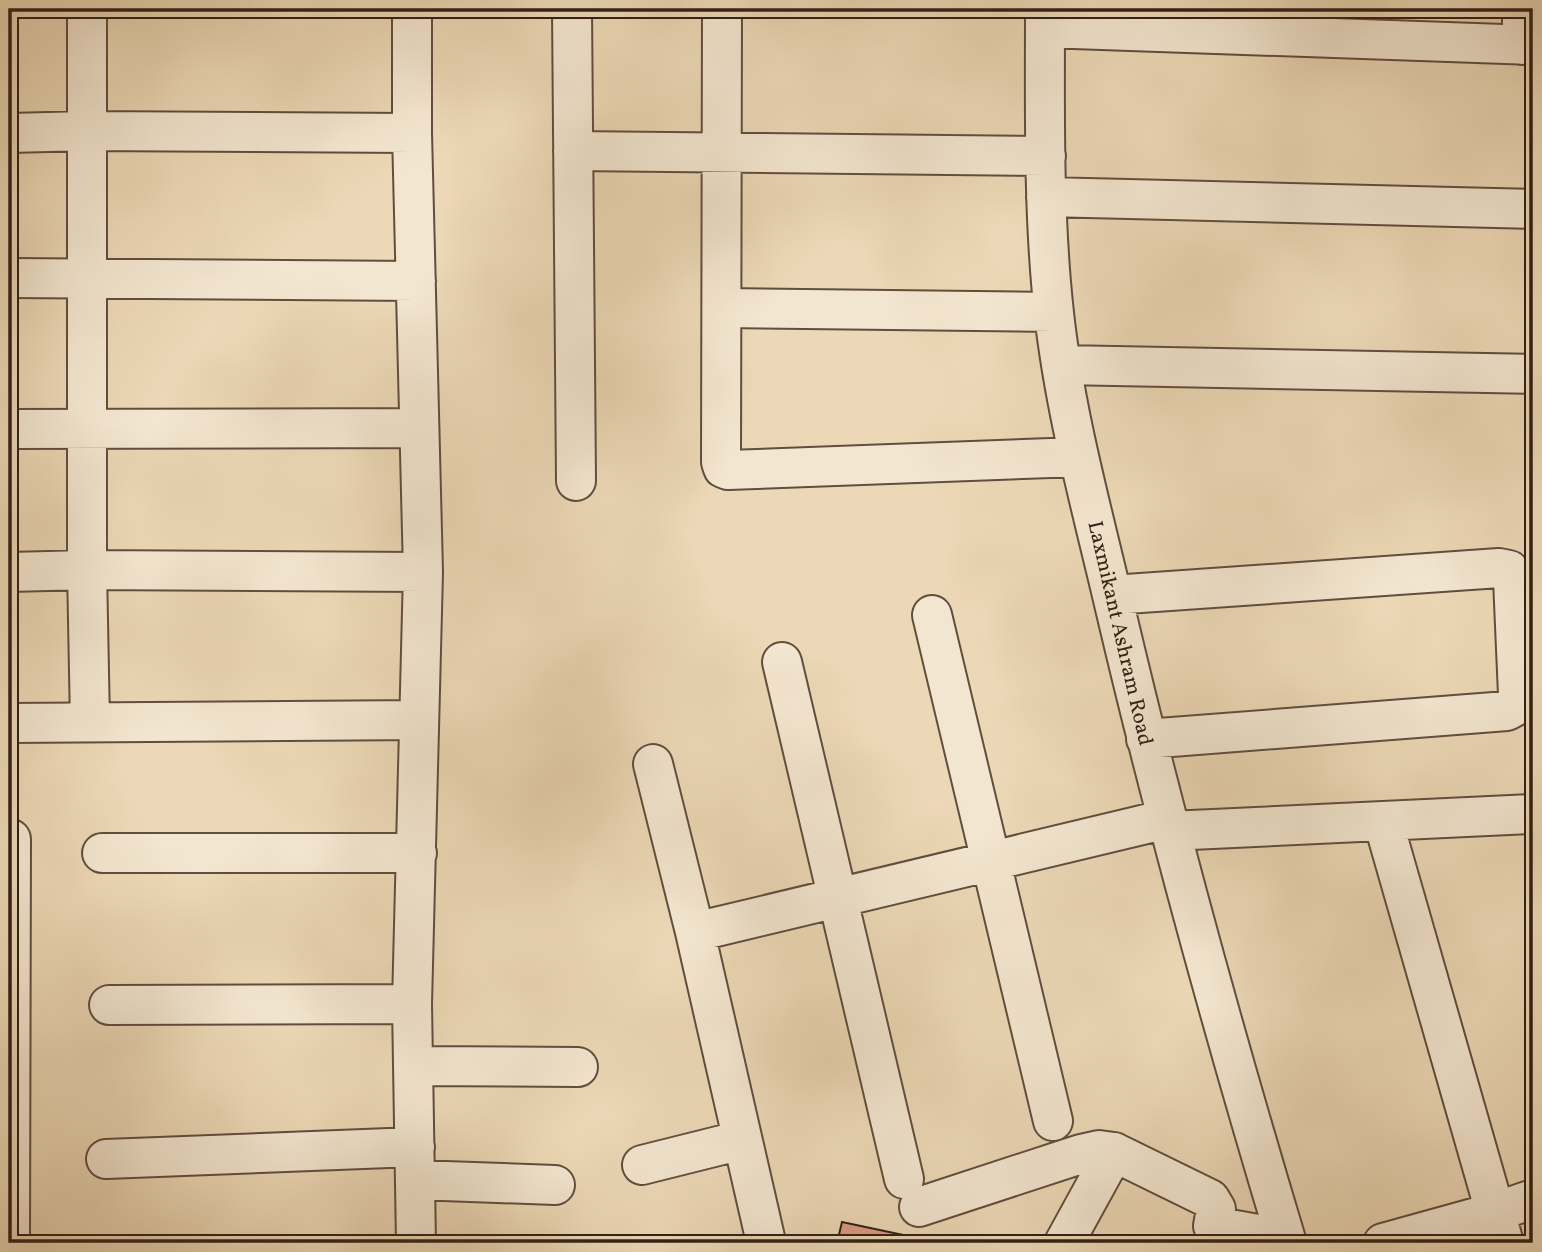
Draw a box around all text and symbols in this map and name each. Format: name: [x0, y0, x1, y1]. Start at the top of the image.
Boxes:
street label: Laxmikant Ashram Road: [1080, 518, 1159, 748]

